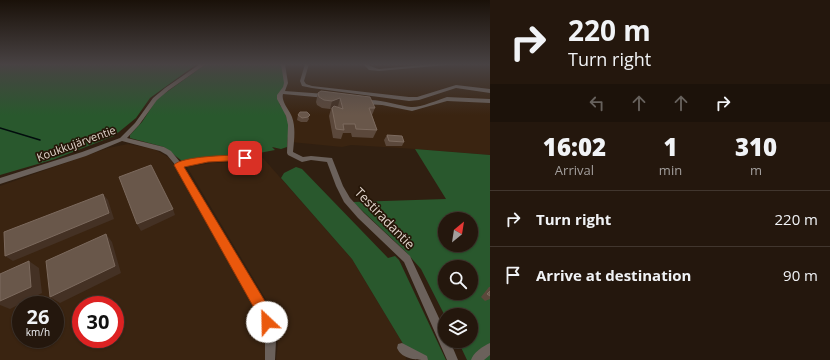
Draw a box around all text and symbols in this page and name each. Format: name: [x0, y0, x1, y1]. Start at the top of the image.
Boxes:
text: 220 m: [568, 11, 651, 49]
icon: right: [502, 16, 554, 68]
text: Turn right: [568, 47, 651, 71]
icon: left: [586, 92, 608, 114]
icon: ahead: [628, 92, 650, 114]
icon: ahead: [670, 92, 692, 114]
icon: right: [712, 92, 734, 114]
street label: Koukkujärventie: [34, 122, 118, 164]
text: 16:02: [543, 130, 606, 163]
text: 1: [663, 130, 678, 163]
text: 310: [735, 130, 777, 163]
pin: [228, 141, 262, 175]
icon: arrive: [234, 147, 256, 169]
text: Arrival: [555, 161, 594, 179]
text: min: [659, 161, 682, 179]
text: m: [750, 161, 762, 179]
street label: Testiradantie: [351, 183, 419, 253]
icon: right: [502, 208, 524, 230]
text: Turn right: [536, 209, 611, 229]
text: 220 m: [774, 209, 818, 229]
north arrow: [438, 212, 478, 252]
map controls: [438, 212, 478, 348]
button: search: [438, 260, 478, 300]
icon: arrive: [502, 264, 524, 286]
text: Arrive at destination: [536, 265, 691, 285]
text: 90 m: [783, 265, 818, 285]
speed limit sign: 30: [72, 296, 124, 348]
position arrow: [246, 301, 288, 343]
text: 26: [27, 303, 49, 330]
button: layers: [438, 308, 478, 348]
text: km/h: [26, 325, 50, 339]

